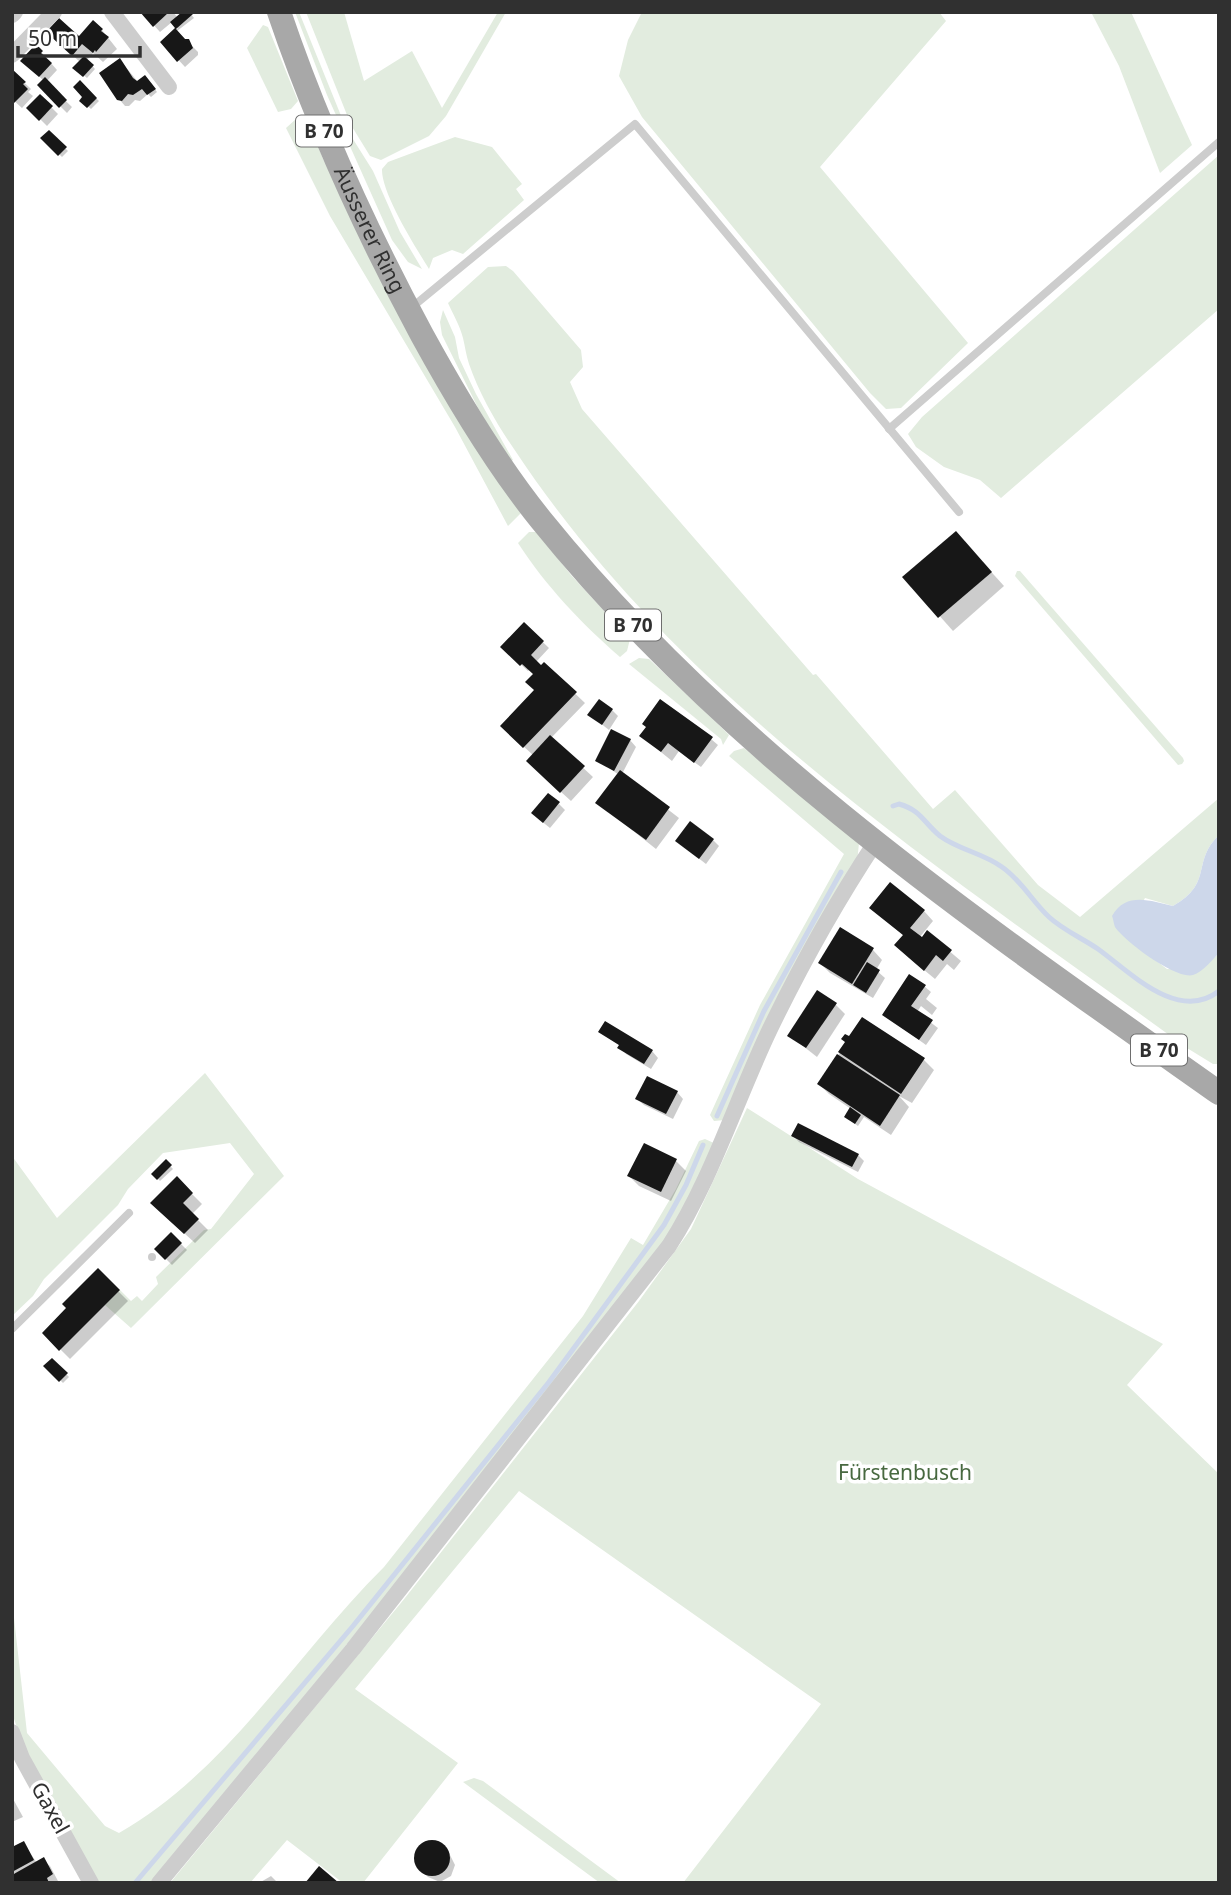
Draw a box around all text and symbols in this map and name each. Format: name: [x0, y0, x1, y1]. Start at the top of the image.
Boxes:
scale bar: [18, 14, 140, 58]
text: 50 m: [28, 24, 77, 52]
road number: B 70: [296, 116, 352, 146]
street label: Äusserer Ring: [328, 162, 412, 297]
road number: B 70: [605, 610, 661, 640]
road number: B 70: [1131, 1034, 1187, 1066]
park label: Fürstenbusch: [838, 1458, 972, 1486]
street label: Gaxel: [25, 1777, 76, 1838]

